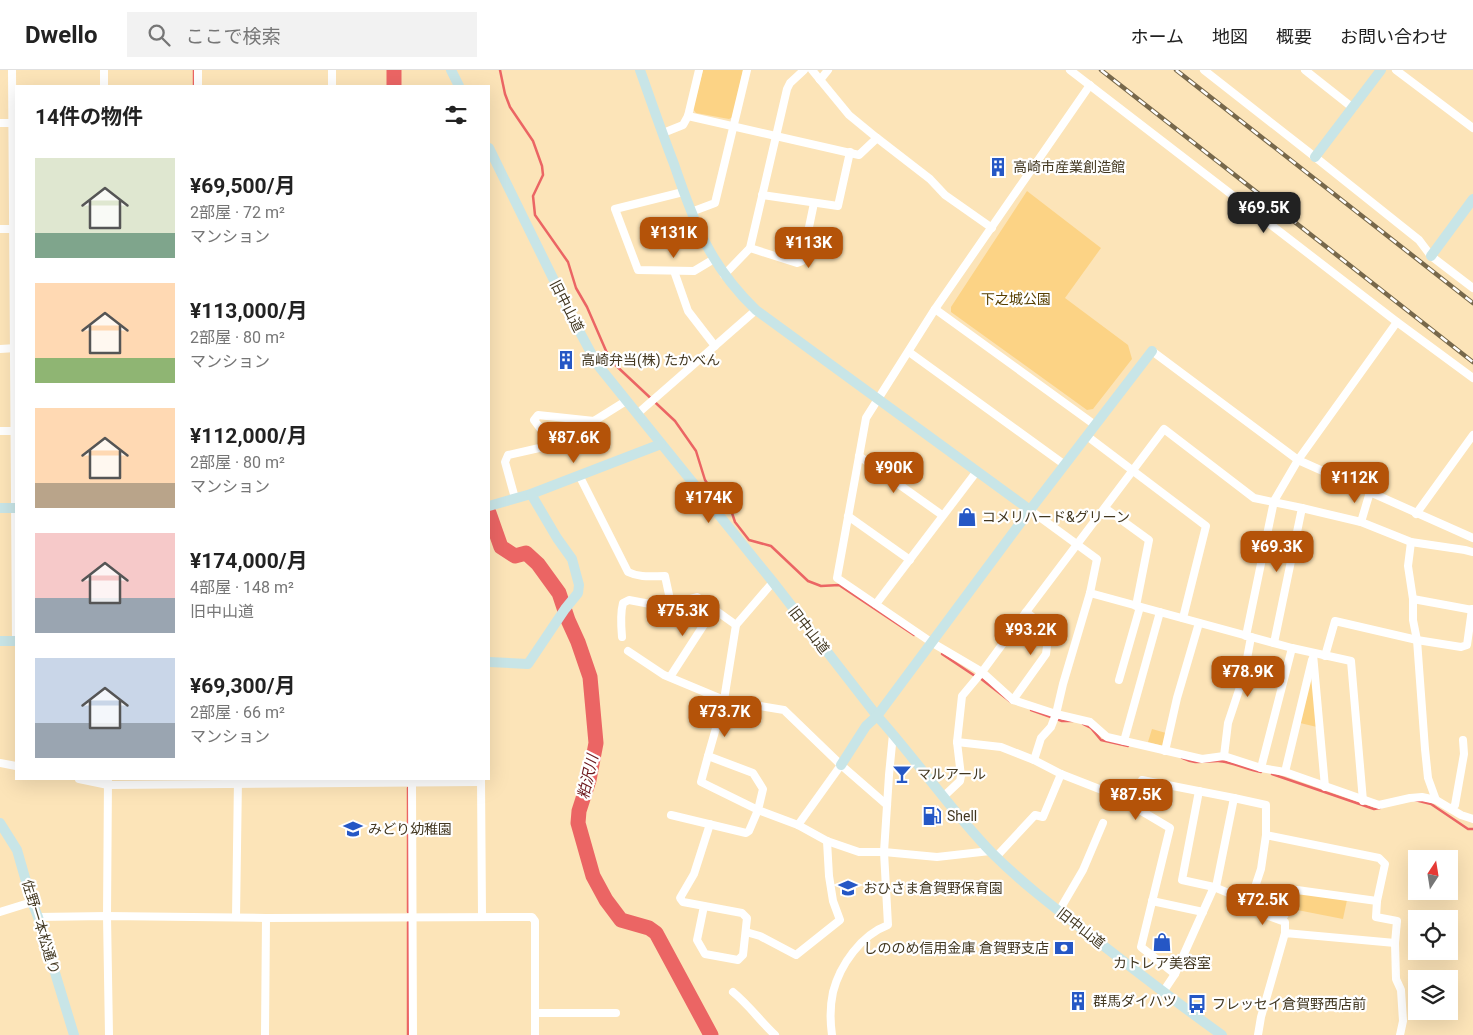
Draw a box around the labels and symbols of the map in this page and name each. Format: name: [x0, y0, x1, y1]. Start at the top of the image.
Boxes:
building icon: 高崎市産業創造館: [987, 156, 1009, 178]
place label: 高崎市産業創造館: [1013, 159, 1125, 175]
pin: ¥69.5K: [1223, 191, 1305, 234]
pin: ¥131K: [639, 216, 709, 259]
pin: ¥113K: [774, 226, 844, 269]
street label: 旧中山道: [547, 277, 587, 335]
park label: 下之城公園: [981, 291, 1051, 307]
building icon: 高崎弁当(株) たかべん: [555, 349, 577, 371]
place label: 高崎弁当(株) たかべん: [581, 352, 720, 369]
pin: ¥87.6K: [533, 422, 615, 464]
pin: ¥90K: [864, 452, 924, 494]
pin: ¥112K: [1320, 462, 1390, 504]
pin: ¥174K: [674, 482, 744, 524]
shop icon: コメリハード&グリーン: [956, 506, 978, 528]
place label: コメリハード&グリーン: [982, 509, 1130, 525]
pin: ¥69.3K: [1236, 530, 1318, 573]
pin: ¥75.3K: [642, 594, 724, 637]
street label: 旧中山道: [785, 603, 833, 657]
pin: ¥93.2K: [990, 614, 1072, 656]
pin: ¥78.9K: [1207, 656, 1289, 698]
pin: ¥73.7K: [684, 696, 766, 738]
water label: 粕沢川: [574, 751, 602, 801]
bar icon: マルアール: [891, 763, 913, 785]
place label: マルアール: [917, 766, 986, 782]
pin: ¥87.5K: [1095, 778, 1177, 821]
fuel station icon: Shell: [921, 805, 943, 827]
place label: Shell: [947, 808, 977, 824]
school or university icon: みどり幼稚園: [342, 818, 364, 840]
place label: みどり幼稚園: [368, 821, 452, 837]
north arrow: [1408, 850, 1458, 900]
school or university icon: おひさま倉賀野保育園: [837, 877, 859, 899]
street label: 佐野一本松通り: [19, 878, 63, 976]
place label: おひさま倉賀野保育園: [863, 880, 1003, 896]
pin: ¥72.5K: [1222, 884, 1304, 926]
street label: 旧中山道: [1054, 904, 1108, 952]
shop icon: カトレア美容室: [1151, 931, 1173, 953]
bank icon: しののめ信用金庫 倉賀野支店: [1053, 937, 1075, 959]
place label: しののめ信用金庫 倉賀野支店: [864, 940, 1049, 956]
place label: カトレア美容室: [1113, 955, 1211, 971]
building icon: 群馬ダイハツ: [1067, 990, 1089, 1012]
place label: 群馬ダイハツ: [1093, 993, 1177, 1009]
bus stop icon: フレッセイ倉賀野西店前: [1186, 993, 1208, 1015]
place label: フレッセイ倉賀野西店前: [1212, 996, 1366, 1012]

